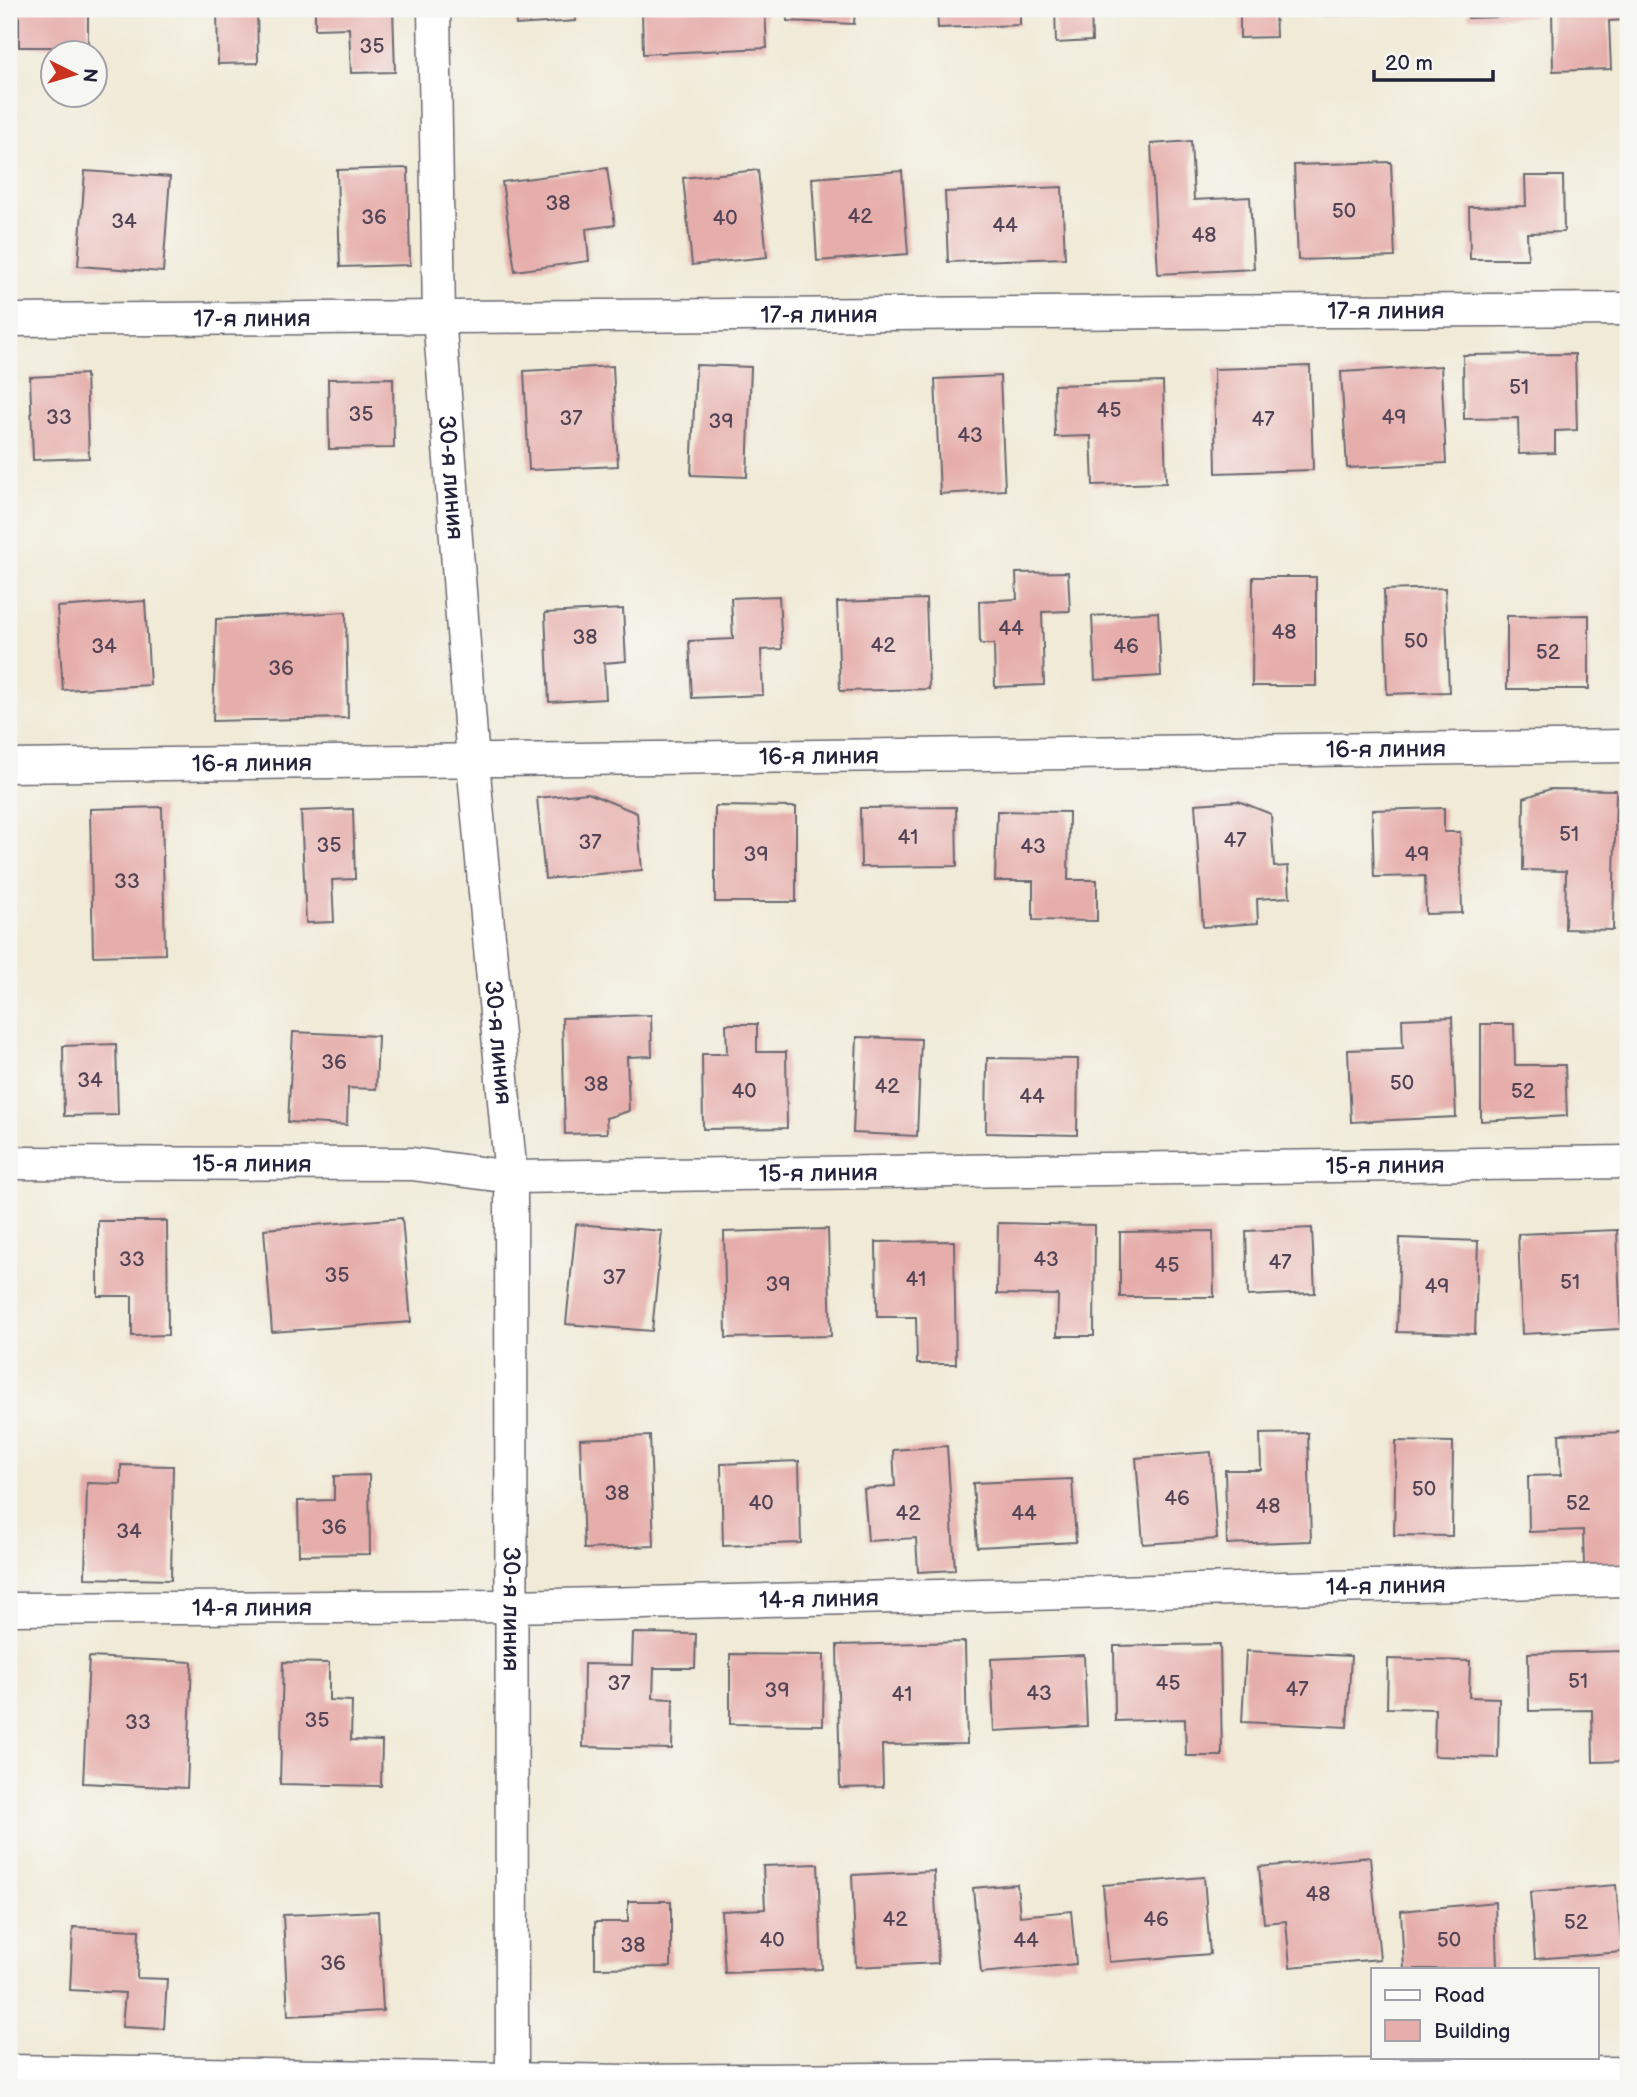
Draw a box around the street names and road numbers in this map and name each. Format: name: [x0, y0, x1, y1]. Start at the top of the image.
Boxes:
street label: 17-я линия: [1327, 296, 1445, 326]
street label: 17-я линия: [760, 300, 878, 330]
street label: 17-я линия: [193, 304, 311, 334]
street label: 30-я линия: [432, 414, 470, 541]
street label: 16-я линия: [1326, 734, 1446, 765]
street label: 16-я линия: [759, 741, 879, 772]
street label: 16-я линия: [192, 748, 312, 779]
street label: 30-я линия: [478, 979, 518, 1106]
street label: 15-я линия: [192, 1149, 312, 1179]
street label: 15-я линия: [1325, 1150, 1445, 1181]
street label: 15-я линия: [758, 1158, 878, 1189]
street label: 30-я линия: [496, 1546, 526, 1671]
street label: 14-я линия: [1325, 1570, 1446, 1602]
street label: 14-я линия: [759, 1583, 879, 1615]
street label: 14-я линия: [192, 1593, 312, 1623]

